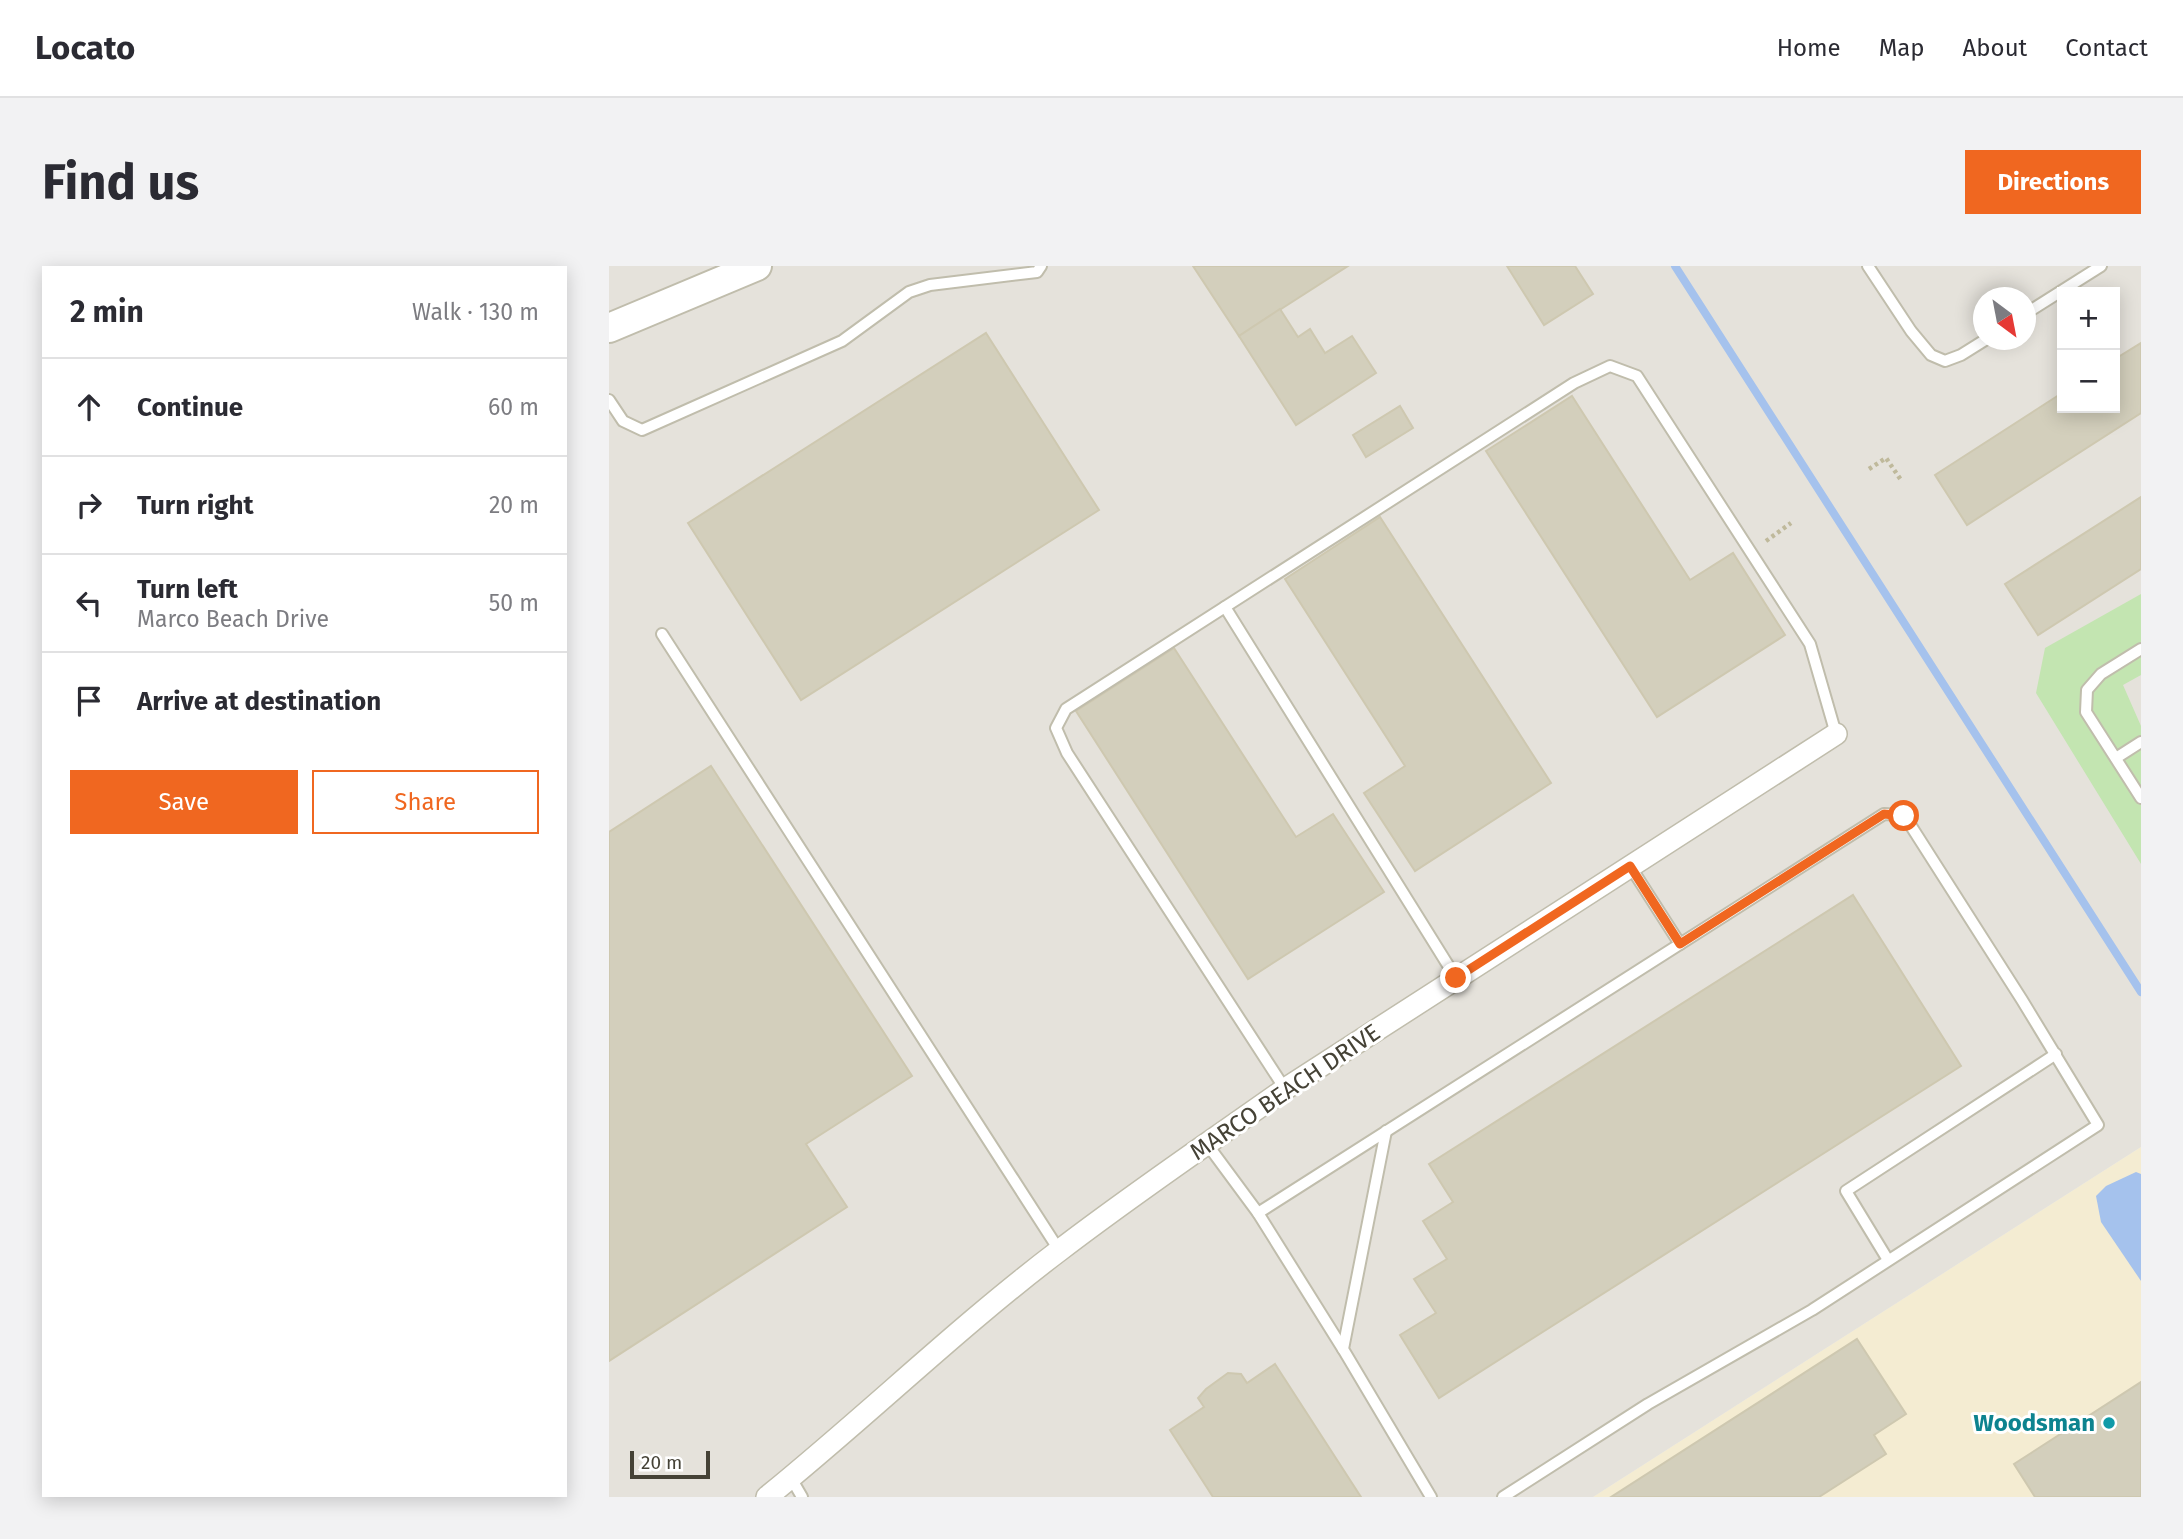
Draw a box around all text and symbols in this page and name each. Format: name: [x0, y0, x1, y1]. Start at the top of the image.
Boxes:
text: Locato: [35, 28, 135, 68]
text: Home: [1777, 34, 1841, 62]
text: Map: [1879, 34, 1925, 62]
text: About: [1963, 34, 2027, 62]
text: Contact: [2065, 34, 2148, 62]
button: Directions: [1965, 150, 2141, 214]
text: Find us: [42, 153, 199, 212]
north arrow: [1973, 287, 2036, 350]
map controls: [2057, 287, 2120, 413]
button: +: [2057, 287, 2120, 350]
text: 2 min: [70, 294, 144, 330]
text: Walk · 130 m: [412, 298, 539, 326]
button: −: [2057, 350, 2120, 413]
icon: ahead: [70, 388, 108, 426]
text: Continue: [137, 392, 243, 423]
text: 60 m: [488, 393, 539, 421]
icon: right: [70, 486, 108, 524]
text: Turn right: [137, 490, 254, 521]
text: 20 m: [489, 491, 539, 519]
text: Turn left: [137, 574, 238, 605]
icon: left: [70, 584, 108, 622]
text: 50 m: [489, 589, 539, 617]
text: Marco Beach Drive: [137, 605, 329, 633]
icon: arrive: [70, 682, 108, 720]
text: Arrive at destination: [137, 686, 381, 717]
button: Save: [70, 770, 298, 834]
button: Share: [312, 770, 539, 834]
route start: [1888, 800, 1919, 831]
route end: [1440, 962, 1471, 993]
street label: MARCO BEACH DRIVE: [1185, 1018, 1385, 1166]
place label: Woodsman: [1974, 1409, 2095, 1437]
marker: Woodsman: [2101, 1415, 2117, 1431]
scale bar: [630, 1448, 711, 1480]
text: 20 m: [641, 1451, 682, 1474]

